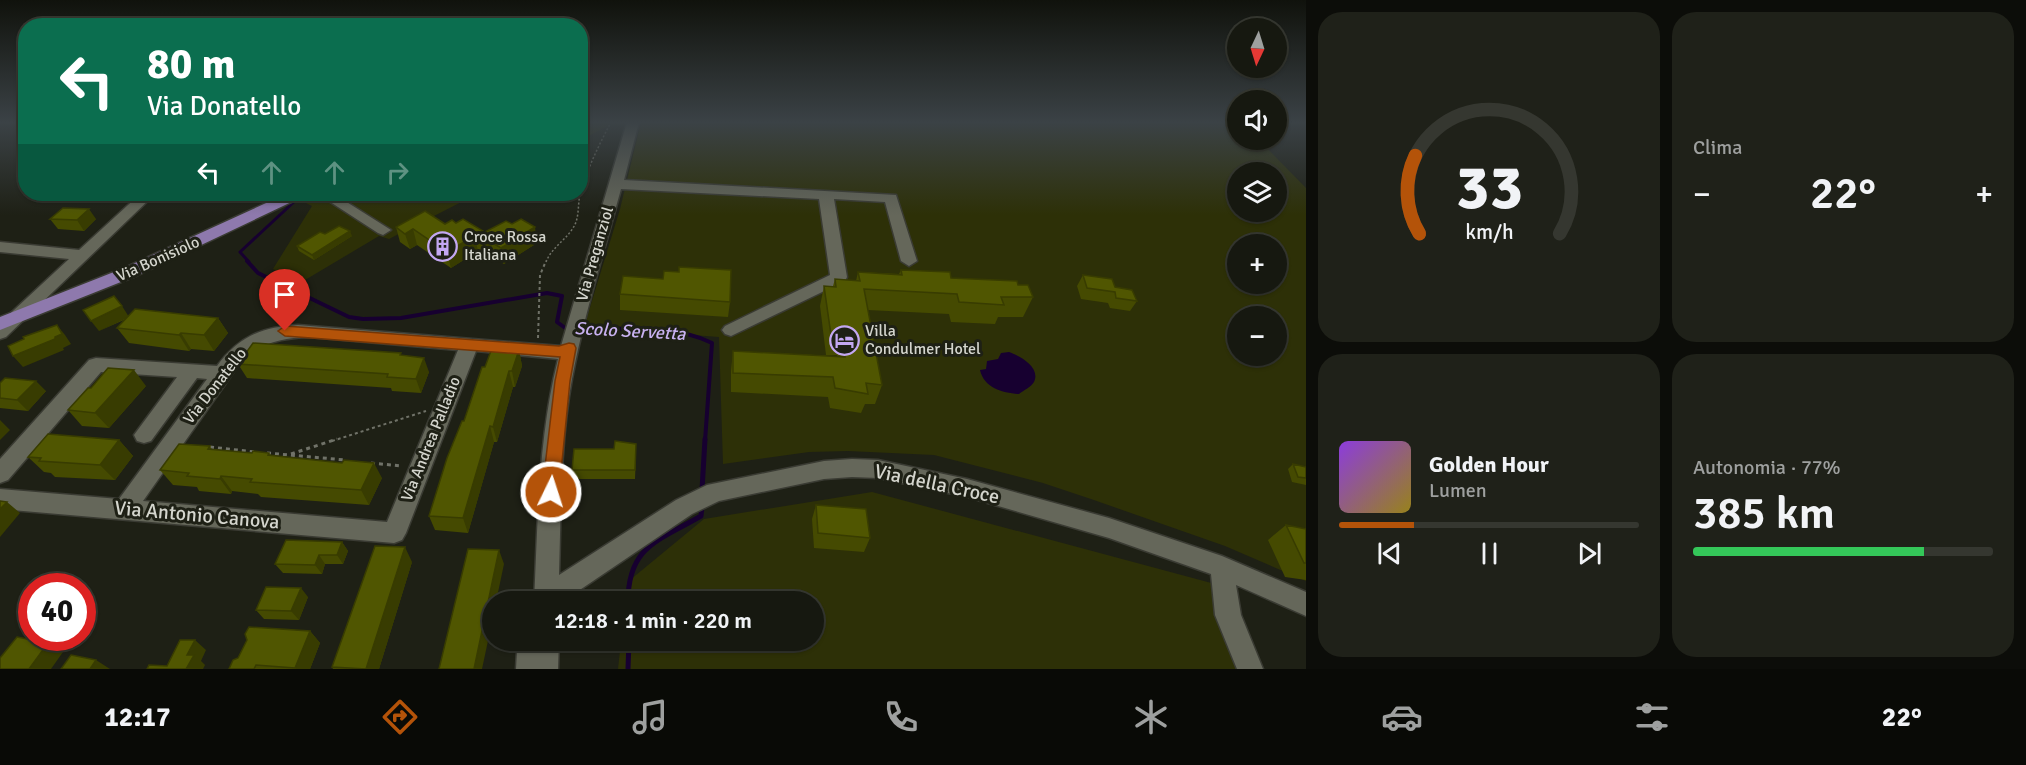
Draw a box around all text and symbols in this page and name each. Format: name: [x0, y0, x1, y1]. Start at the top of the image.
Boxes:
north arrow: [1227, 18, 1287, 78]
map controls: [1227, 18, 1287, 366]
text: 80 m: [147, 39, 236, 90]
icon: left: [48, 42, 126, 120]
text: Via Donatello: [147, 90, 301, 123]
button: sound: [1227, 90, 1287, 150]
text: Clima: [1693, 135, 1742, 160]
text: 33: [1455, 149, 1523, 226]
icon: left: [192, 156, 225, 189]
icon: ahead: [255, 156, 288, 189]
icon: ahead: [318, 156, 351, 189]
icon: right: [381, 156, 414, 189]
button: layers: [1227, 162, 1287, 222]
text: 22°: [1810, 166, 1876, 221]
text: −: [1693, 174, 1711, 215]
text: +: [1975, 174, 1993, 215]
street label: Via Preganziol: [572, 204, 618, 304]
text: km/h: [1465, 219, 1513, 245]
place label: Croce Rossa Italiana: [464, 227, 546, 265]
building icon: Croce Rossa Italiana: [427, 230, 459, 262]
street label: Via Bonisiolo: [113, 232, 203, 286]
button: +: [1227, 234, 1287, 294]
pin: [259, 269, 310, 331]
icon: arrive: [268, 278, 301, 311]
button: −: [1227, 306, 1287, 366]
water label: Scolo Servetta: [574, 317, 687, 345]
place label: Villa Condulmer Hotel: [865, 321, 981, 359]
hotel icon: Villa Condulmer Hotel: [828, 324, 860, 356]
street label: Via Donatello: [179, 344, 251, 428]
street label: Via Andrea Palladio: [397, 374, 465, 504]
text: Golden Hour: [1429, 451, 1549, 478]
text: Autonomia · 77%: [1693, 455, 1841, 480]
street label: Via della Croce: [872, 459, 1002, 509]
position arrow: [519, 460, 583, 524]
text: Lumen: [1429, 478, 1487, 503]
text: 385 km: [1693, 486, 1835, 541]
street label: Via Antonio Canova: [114, 495, 280, 535]
icon: previous: [1373, 537, 1406, 570]
icon: pause: [1473, 537, 1506, 570]
icon: next: [1573, 537, 1606, 570]
speed limit sign: 40: [18, 573, 96, 651]
text: 12:18 · 1 min · 220 m: [554, 607, 752, 634]
icon: directions: [379, 696, 421, 738]
icon: music: [629, 696, 671, 738]
icon: phone: [880, 696, 922, 738]
icon: climate: [1130, 696, 1172, 738]
icon: car: [1381, 696, 1423, 738]
icon: filters: [1631, 696, 1673, 738]
text: 12:17: [104, 701, 171, 734]
text: 22°: [1882, 701, 1922, 734]

